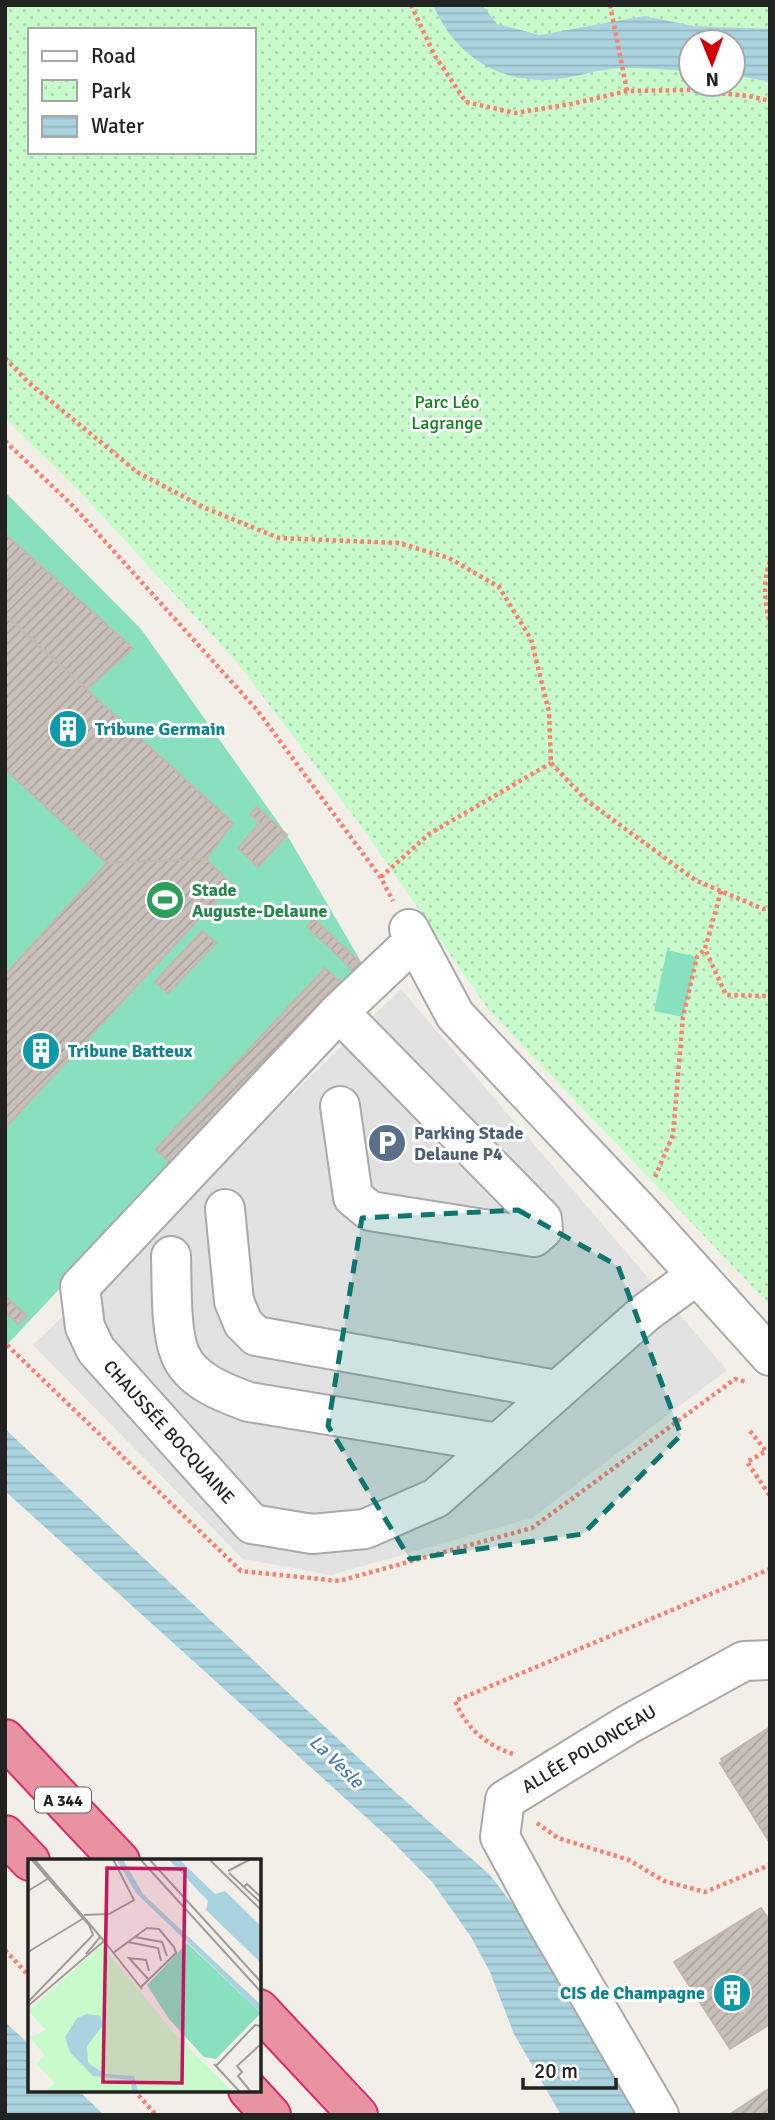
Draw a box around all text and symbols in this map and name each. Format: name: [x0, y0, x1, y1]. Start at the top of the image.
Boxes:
legend: [28, 28, 256, 154]
north arrow: [677, 28, 747, 98]
text: Road: [91, 43, 136, 69]
text: N: [705, 67, 719, 91]
text: Park: [91, 78, 132, 104]
text: Water: [91, 113, 144, 139]
park label: Parc Léo Lagrange: [411, 391, 483, 434]
building icon: Tribune Germain: [47, 708, 89, 750]
place label: Tribune Germain: [95, 718, 226, 740]
sports icon: Stade Auguste-Delaune: [144, 879, 186, 921]
place label: Stade Auguste-Delaune: [192, 879, 328, 922]
building icon: Tribune Batteux: [20, 1030, 62, 1072]
place label: Tribune Batteux: [68, 1040, 193, 1062]
parking icon: Parking Stade Delaune P4: [366, 1122, 408, 1164]
place label: Parking Stade Delaune P4: [414, 1122, 523, 1165]
street label: CHAUSSÉE BOCQUAINE: [99, 1356, 239, 1508]
street label: ALLÉE POLONCEAU: [518, 1700, 660, 1798]
water label: La Vesle: [304, 1730, 370, 1794]
road number: A 344: [35, 1788, 91, 1812]
inset map: [28, 1859, 261, 2092]
building icon: CIS de Champagne: [711, 1972, 753, 2014]
place label: CIS de Champagne: [560, 1982, 705, 2004]
scale bar: [523, 2046, 616, 2090]
text: 20 m: [534, 2058, 578, 2084]

